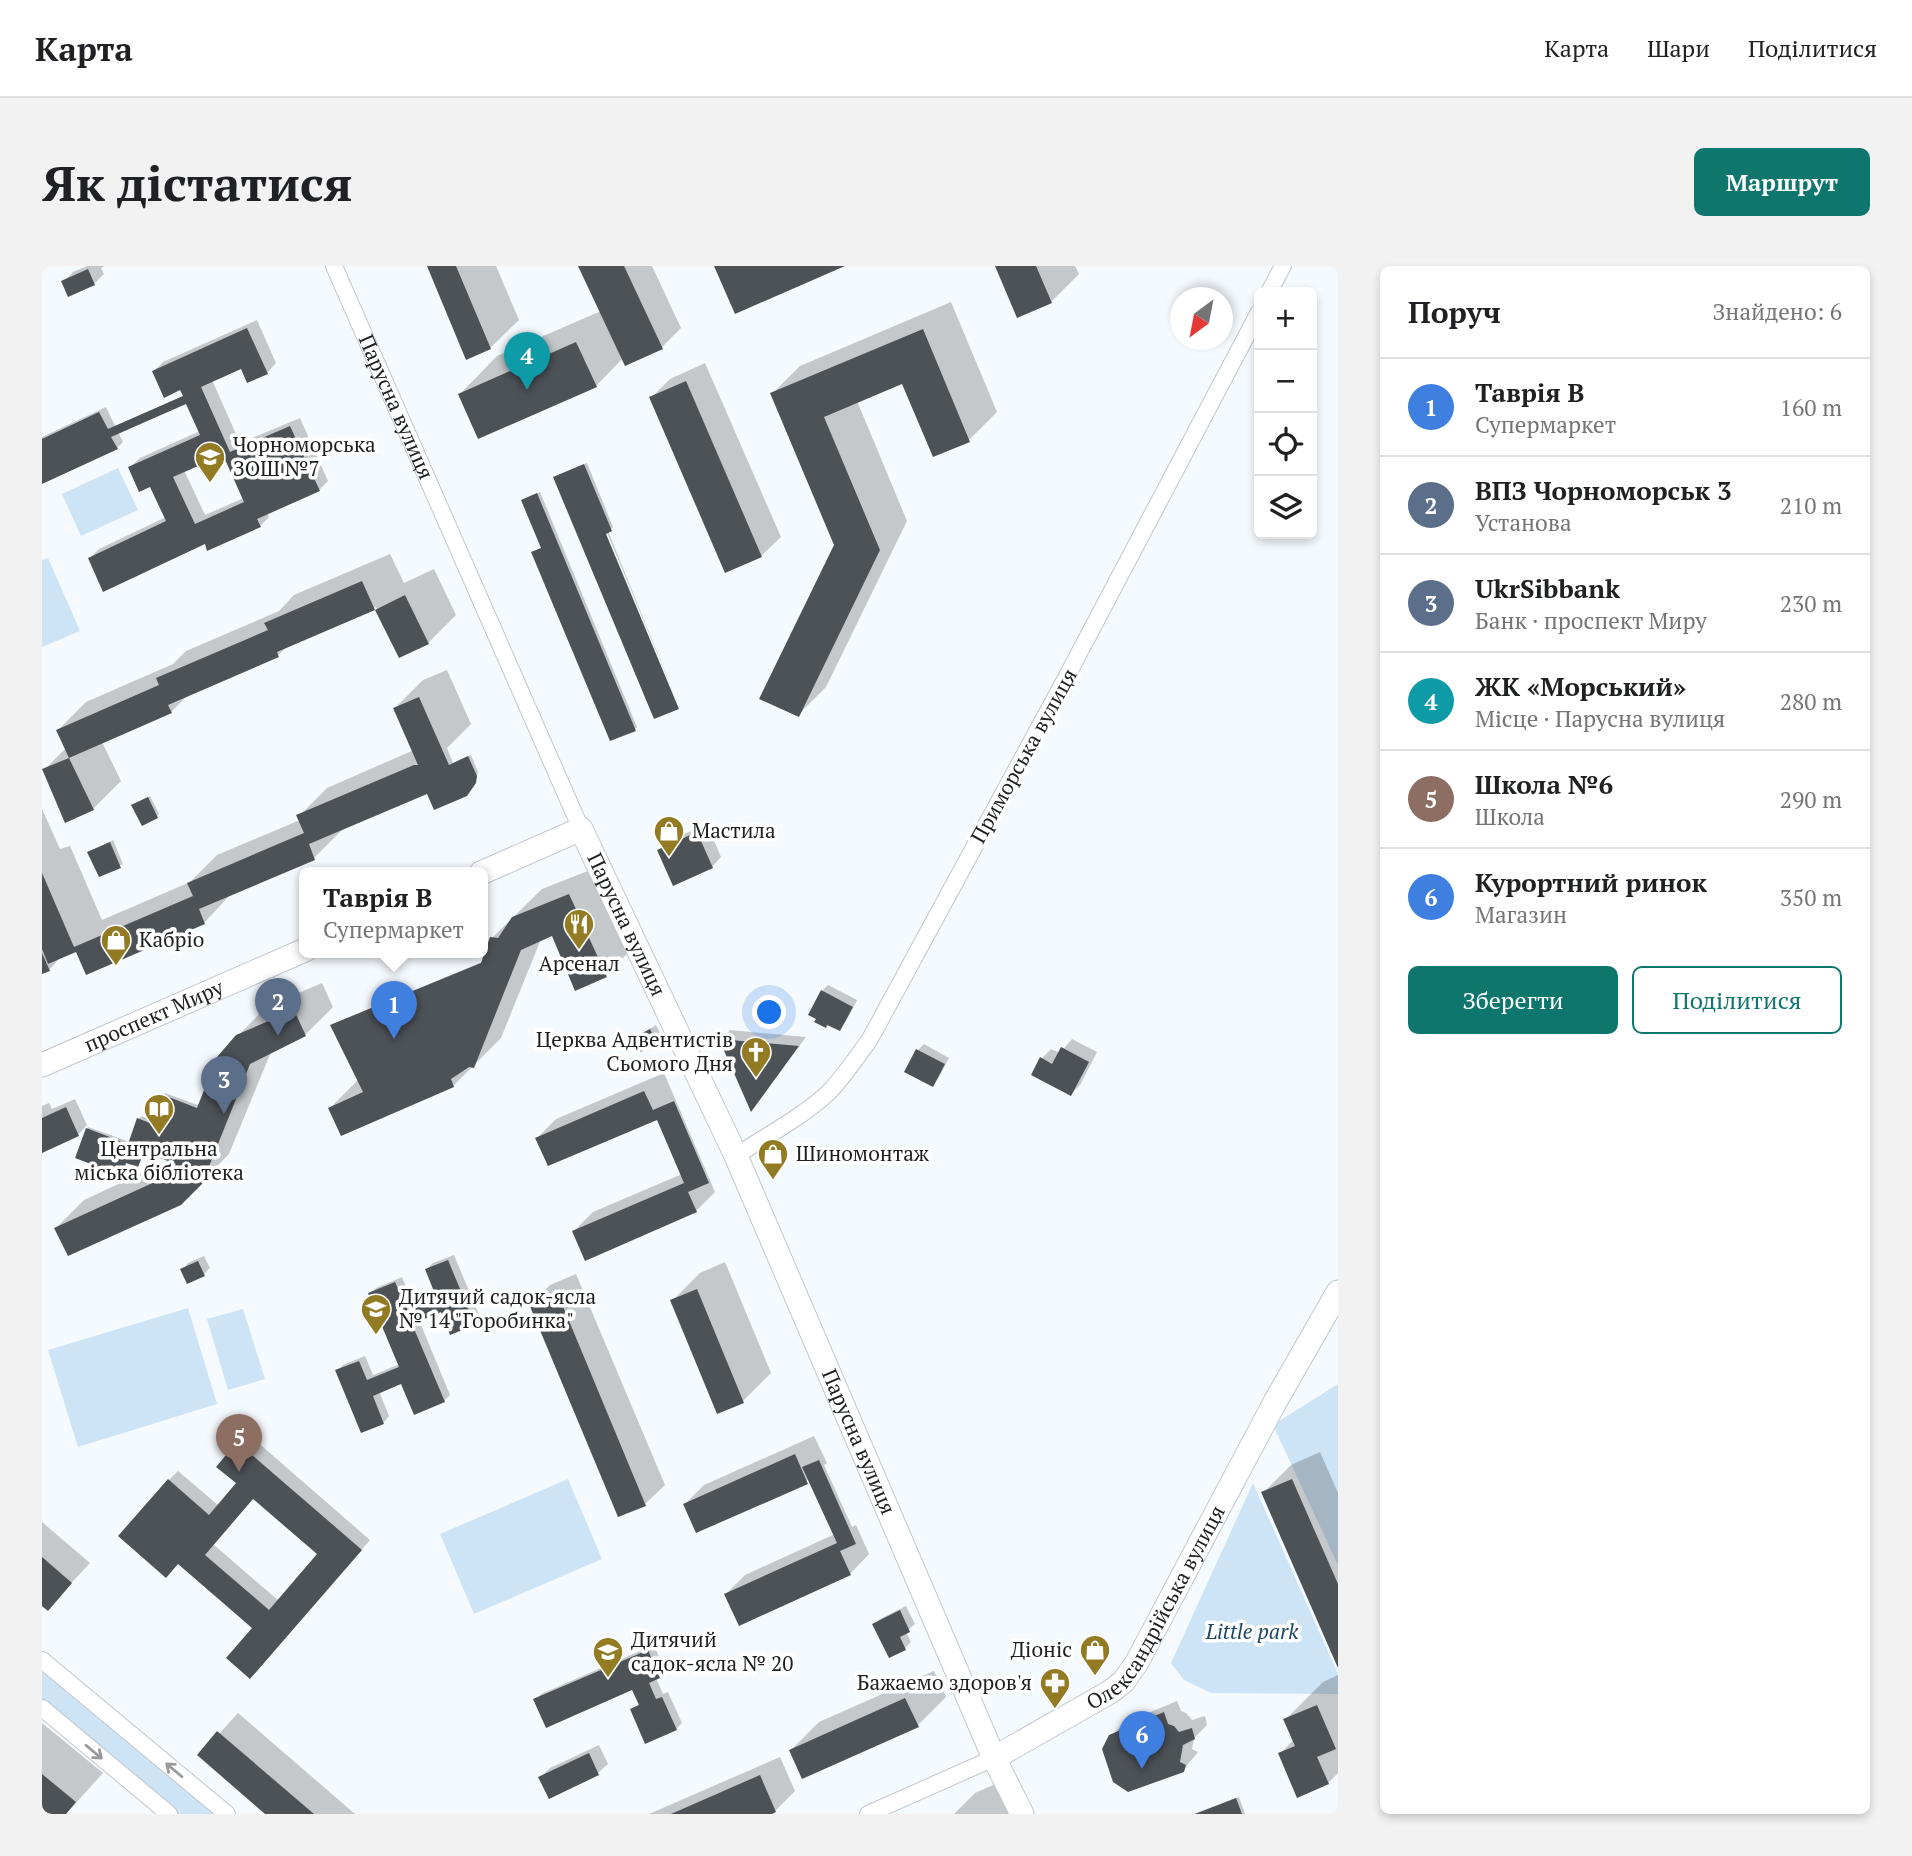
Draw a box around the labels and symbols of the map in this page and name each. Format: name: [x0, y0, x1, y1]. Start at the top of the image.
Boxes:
north arrow: [1170, 287, 1233, 350]
street label: Парусна вулиця: [353, 330, 441, 483]
pin: 4: [504, 332, 550, 390]
place label: Чорноморська ЗОШ №7: [233, 430, 376, 482]
school or university icon: Чорноморська ЗОШ №7: [193, 440, 227, 484]
street label: Приморська вулиця: [963, 663, 1083, 848]
shop icon: Мастила: [652, 814, 686, 858]
place label: Мастила: [692, 816, 776, 844]
street label: Парусна вулиця: [581, 848, 673, 1000]
restaurant icon: Арсенал: [562, 907, 596, 951]
shop icon: Кабріо: [99, 923, 133, 967]
place label: Кабріо: [139, 925, 204, 953]
place label: Арсенал: [538, 949, 620, 977]
street label: проспект Миру: [79, 972, 228, 1058]
pin: 2: [255, 978, 301, 1036]
pin: 1: [371, 981, 417, 1039]
your location: [752, 995, 786, 1029]
place label: Церква Адвентистів Сьомого Дня: [536, 1025, 733, 1077]
church icon: Церква Адвентистів Сьомого Дня: [739, 1035, 773, 1079]
pin: 3: [201, 1056, 247, 1114]
library icon: Центральна міська бібліотека: [142, 1092, 176, 1136]
place label: Центральна міська бібліотека: [74, 1134, 244, 1186]
shop icon: Шиномонтаж: [756, 1137, 790, 1181]
place label: Шиномонтаж: [796, 1139, 930, 1167]
place label: Дитячий садок-ясла № 14 "Горобинка": [399, 1282, 596, 1334]
school or university icon: Дитячий садок-ясла № 14 "Горобинка": [359, 1292, 393, 1336]
street label: Парусна вулиця: [816, 1364, 903, 1518]
pin: 5: [216, 1414, 262, 1472]
street label: Олександрійська вулиця: [1081, 1500, 1231, 1716]
park label: Little park: [1205, 1617, 1299, 1645]
place label: Дитячий садок-ясла № 20: [631, 1625, 793, 1677]
shop icon: Діоніс: [1078, 1633, 1112, 1677]
school or university icon: Дитячий садок-ясла № 20: [591, 1635, 625, 1679]
place label: Діоніс: [1011, 1635, 1072, 1663]
pharmacy icon: Бажаемо здоров'я: [1038, 1666, 1072, 1710]
place label: Бажаемо здоров'я: [857, 1668, 1032, 1696]
pin: 6: [1119, 1711, 1165, 1769]
one-way arrow: [85, 1744, 103, 1759]
one-way arrow: [166, 1762, 184, 1778]

